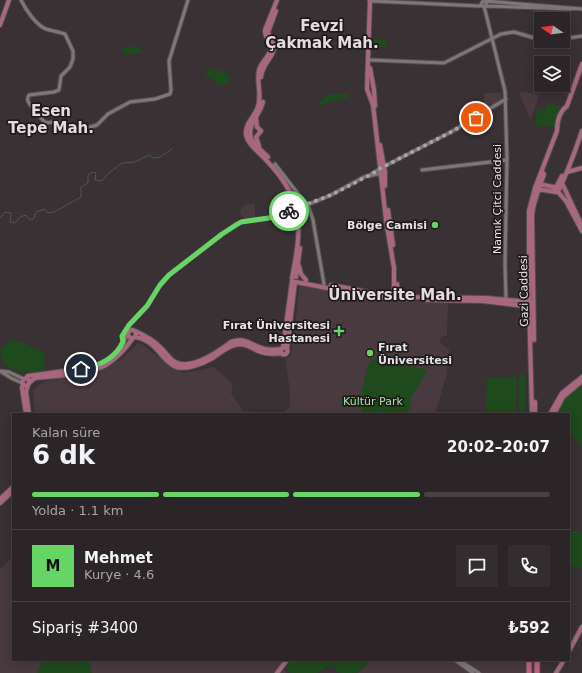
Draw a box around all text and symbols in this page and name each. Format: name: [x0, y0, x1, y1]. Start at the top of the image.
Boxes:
north arrow: [534, 12, 570, 48]
map controls: [534, 12, 570, 92]
district label: Fevzi Çakmak Mah.: [265, 17, 379, 52]
button: layers: [534, 56, 570, 92]
pin: [459, 101, 493, 135]
district label: Esen Tepe Mah.: [8, 102, 94, 137]
icon: bag: [465, 107, 487, 129]
street label: Namık Çitci Caddesi: [491, 144, 504, 254]
courier: [269, 191, 309, 231]
icon: bike: [278, 200, 300, 222]
place label: Bölge Camisi: [347, 219, 427, 232]
marker: Bölge Camisi: [430, 220, 440, 230]
street label: Gazi Caddesi: [517, 255, 531, 327]
district label: Üniversite Mah.: [328, 285, 462, 304]
place label: Fırat Üniversitesi Hastanesi: [223, 318, 330, 345]
marker: Fırat Üniversitesi Hastanesi: [333, 325, 345, 337]
place label: Fırat Üniversitesi: [378, 341, 452, 367]
marker: Fırat Üniversitesi: [365, 348, 375, 358]
pin: [64, 352, 98, 386]
icon: home: [70, 358, 92, 380]
park label: Kültür Park: [343, 395, 404, 408]
text: Kalan süre: [32, 425, 100, 440]
text: 20:02–20:07: [447, 438, 550, 456]
text: 6 dk: [32, 440, 95, 470]
text: Yolda · 1.1 km: [32, 503, 123, 518]
button: chat: [456, 545, 498, 587]
button: phone: [508, 545, 550, 587]
text: Mehmet: [84, 549, 153, 567]
text: M: [46, 557, 60, 575]
text: Kurye · 4.6: [84, 567, 154, 582]
text: Sipariş #3400: [32, 619, 138, 637]
text: ₺592: [508, 619, 550, 637]

